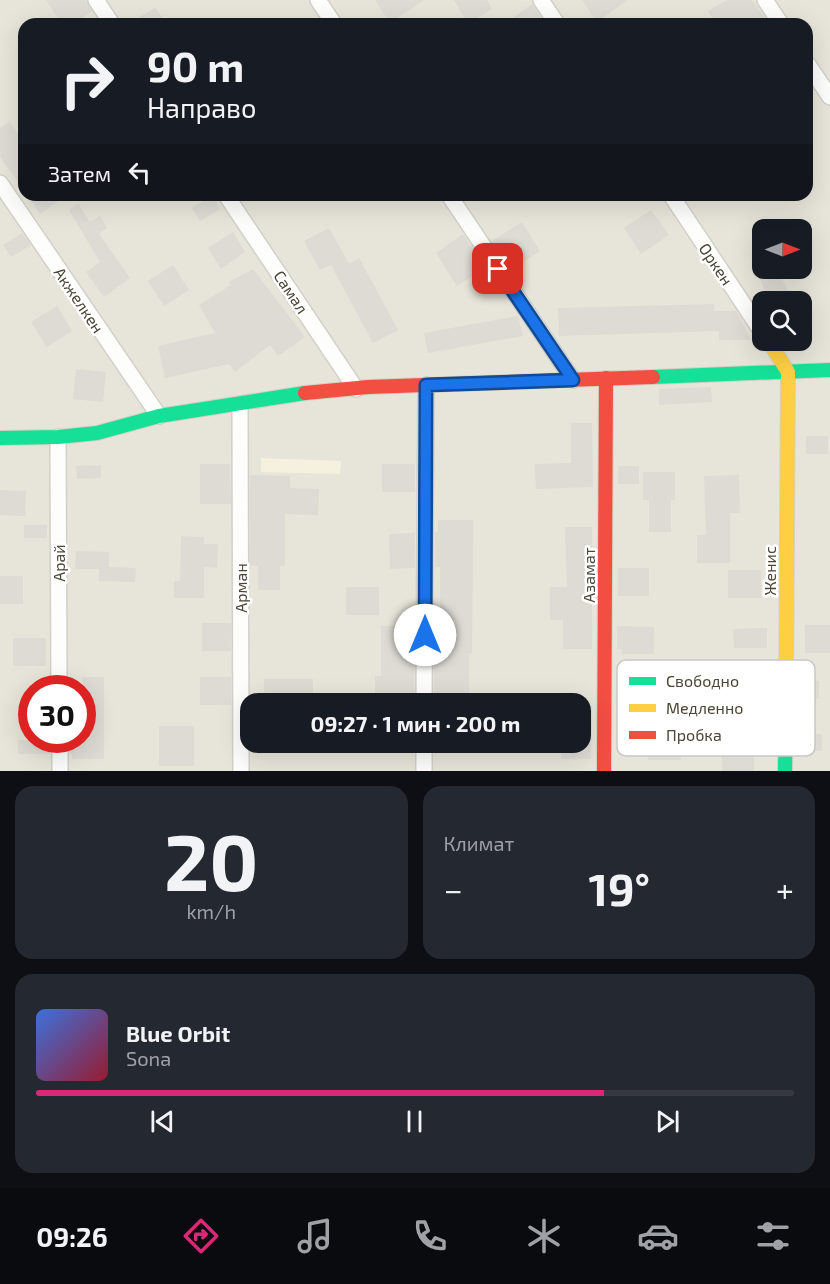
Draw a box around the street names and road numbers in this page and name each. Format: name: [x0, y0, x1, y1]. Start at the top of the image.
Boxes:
street label: Оркен: [696, 239, 737, 288]
street label: Акжелкен: [51, 263, 108, 336]
street label: Самал: [270, 267, 313, 317]
street label: Арай: [49, 544, 68, 582]
street label: Женис: [760, 546, 779, 596]
street label: Азамат: [579, 547, 598, 603]
street label: Арман: [231, 563, 250, 613]

